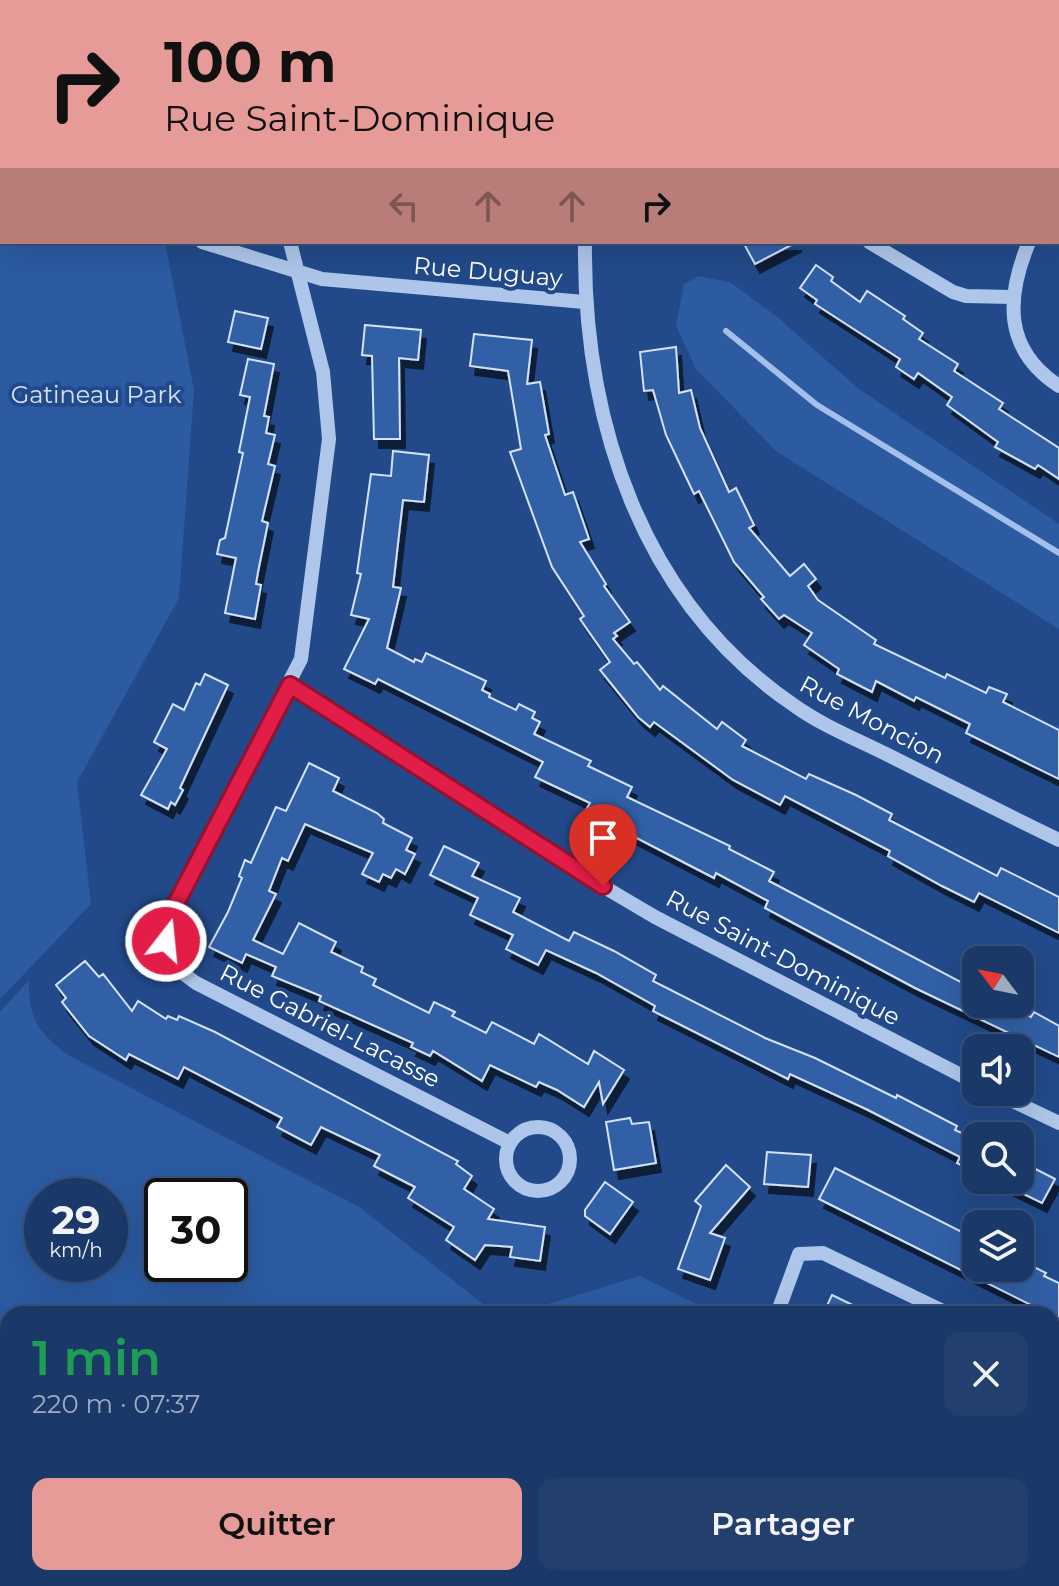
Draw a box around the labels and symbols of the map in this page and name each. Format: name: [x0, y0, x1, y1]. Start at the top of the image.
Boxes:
street label: Rue Duguay: [412, 251, 564, 292]
park label: Gatineau Park: [11, 380, 182, 409]
street label: Rue Moncion: [795, 669, 949, 770]
pin: [569, 804, 637, 886]
street label: Rue Saint-Dominique: [661, 884, 905, 1032]
position arrow: [124, 899, 208, 983]
north arrow: [962, 946, 1034, 1018]
street label: Rue Gabriel-Lacasse: [215, 957, 445, 1094]
speed limit sign: 30: [144, 1178, 248, 1282]

